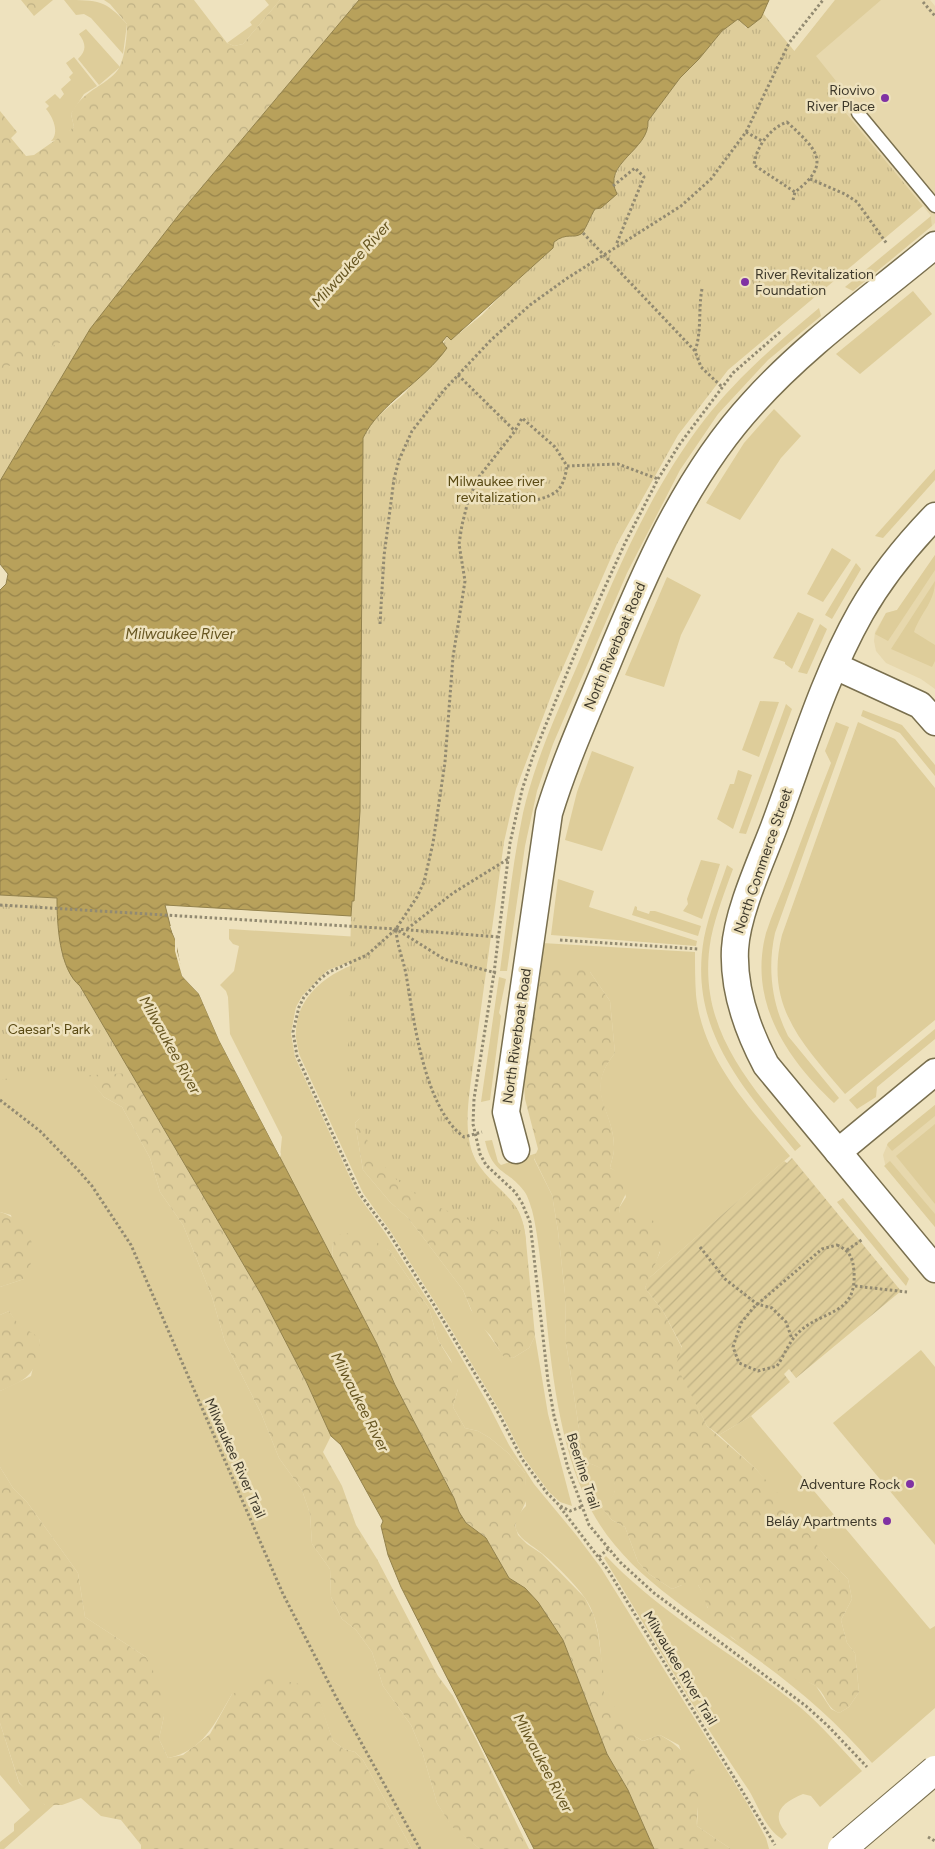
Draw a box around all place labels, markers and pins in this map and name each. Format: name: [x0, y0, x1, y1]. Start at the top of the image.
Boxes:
place label: Riovivo River Place: [806, 82, 875, 115]
marker: Riovivo River Place: [879, 92, 891, 104]
place label: River Revitalization Foundation: [755, 266, 874, 299]
marker: River Revitalization Foundation: [739, 276, 751, 288]
place label: Adventure Rock: [800, 1476, 900, 1493]
marker: Adventure Rock: [904, 1478, 916, 1490]
place label: Beláy Apartments: [766, 1513, 877, 1530]
marker: Beláy Apartments: [881, 1515, 893, 1527]

